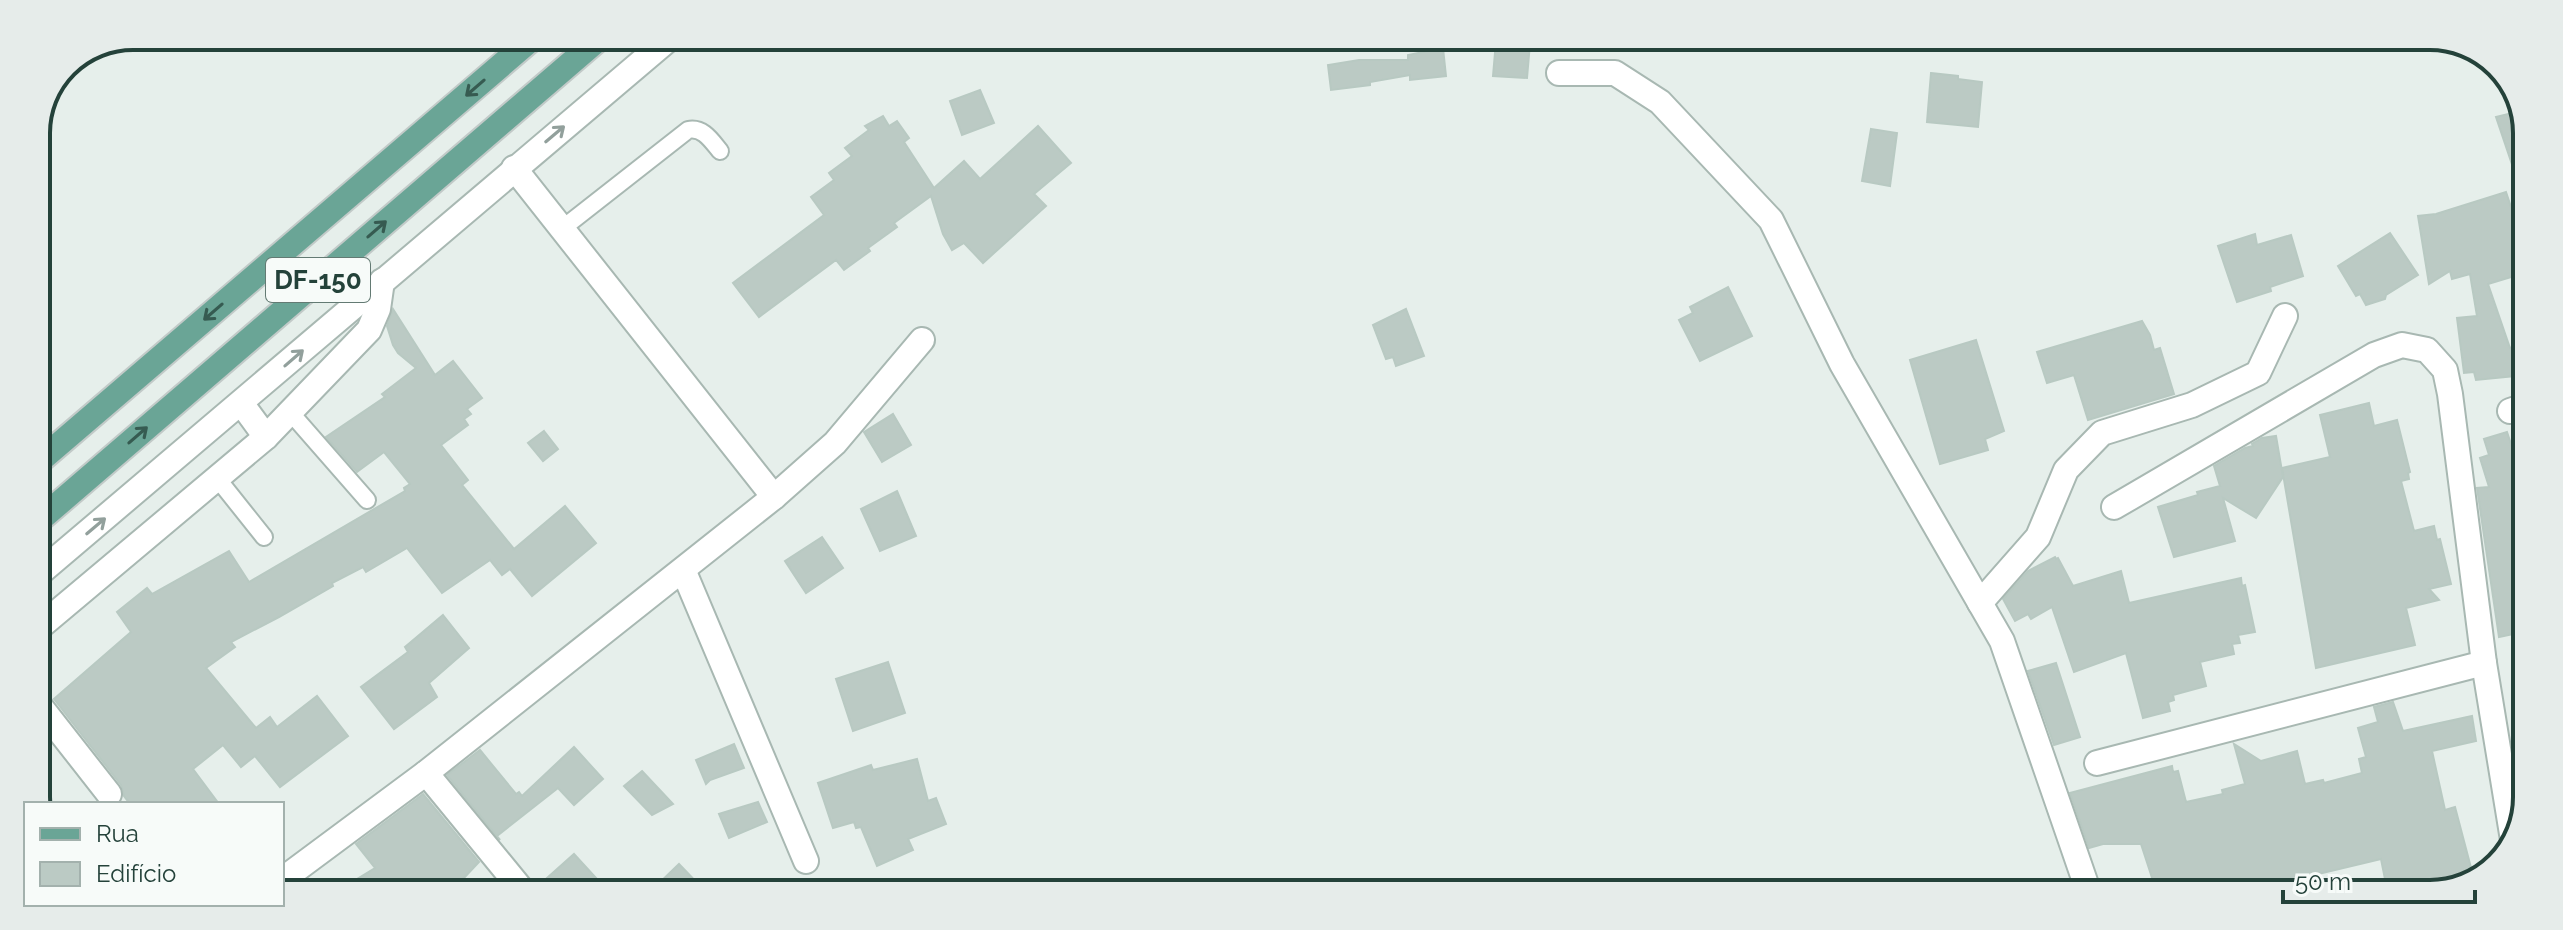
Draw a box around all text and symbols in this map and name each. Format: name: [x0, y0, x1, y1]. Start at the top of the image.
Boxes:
one-way arrow: [465, 79, 485, 97]
one-way arrow: [544, 125, 565, 143]
one-way arrow: [367, 220, 387, 238]
road number: DF-150: [266, 258, 370, 302]
one-way arrow: [204, 303, 224, 321]
one-way arrow: [283, 349, 304, 367]
one-way arrow: [127, 426, 147, 444]
one-way arrow: [85, 517, 106, 535]
legend: [24, 802, 284, 906]
text: Rua: [96, 819, 139, 848]
scale bar: [2283, 854, 2475, 904]
text: Edifício: [96, 859, 176, 888]
text: 50 m: [2295, 867, 2351, 896]

